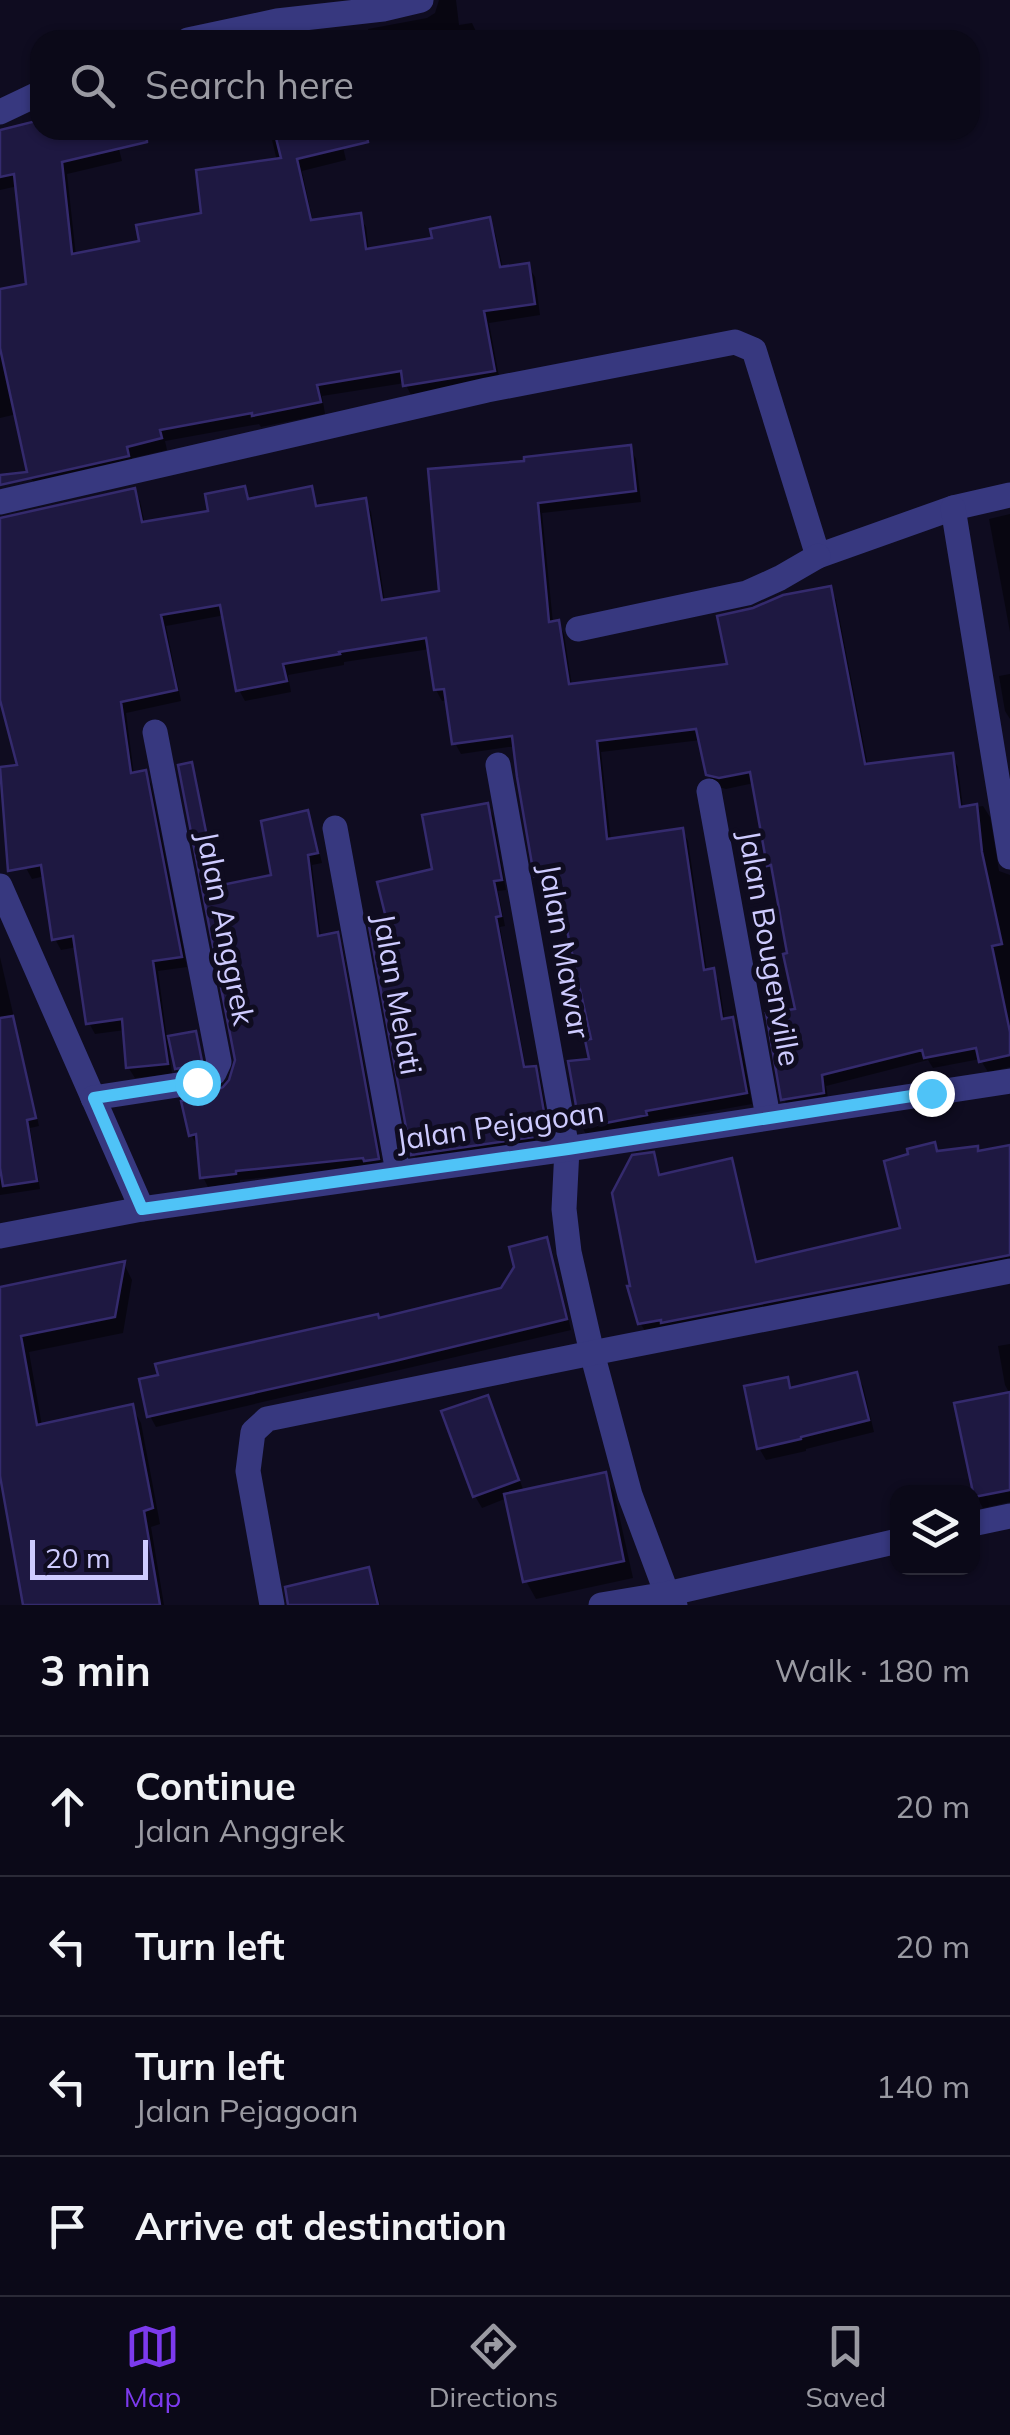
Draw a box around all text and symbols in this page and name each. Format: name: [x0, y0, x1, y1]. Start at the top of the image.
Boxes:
search box: [30, 30, 980, 140]
icon: search: [65, 58, 120, 113]
text: Search here: [145, 61, 354, 109]
street label: Jalan Bougenville: [731, 827, 809, 1069]
street label: Jalan Anggrek: [189, 828, 264, 1029]
street label: Jalan Mawar: [531, 861, 599, 1041]
street label: Jalan Melati: [365, 910, 431, 1078]
route start: [175, 1060, 221, 1106]
route end: [909, 1071, 955, 1117]
street label: Jalan Pejagoan: [394, 1092, 606, 1158]
map controls: [890, 1485, 980, 1575]
button: layers: [890, 1485, 980, 1575]
scale bar: [30, 1535, 148, 1580]
text: 20 m: [45, 1540, 111, 1575]
text: 3 min: [40, 1644, 151, 1697]
text: Walk · 180 m: [775, 1650, 970, 1690]
text: Continue: [135, 1762, 296, 1810]
icon: ahead: [40, 1779, 95, 1834]
text: 20 m: [895, 1786, 970, 1826]
text: Jalan Anggrek: [135, 1810, 345, 1850]
icon: left: [40, 1919, 95, 1974]
text: Turn left: [135, 1922, 285, 1970]
text: 20 m: [895, 1926, 970, 1966]
text: Turn left: [135, 2042, 285, 2090]
icon: left: [40, 2059, 95, 2114]
text: 140 m: [876, 2066, 970, 2106]
text: Jalan Pejagoan: [135, 2090, 359, 2130]
icon: arrive: [40, 2199, 95, 2254]
text: Arrive at destination: [135, 2202, 507, 2250]
tab: Map: [124, 2319, 181, 2414]
tab: Directions: [429, 2319, 558, 2414]
tab: Saved: [805, 2319, 886, 2414]

